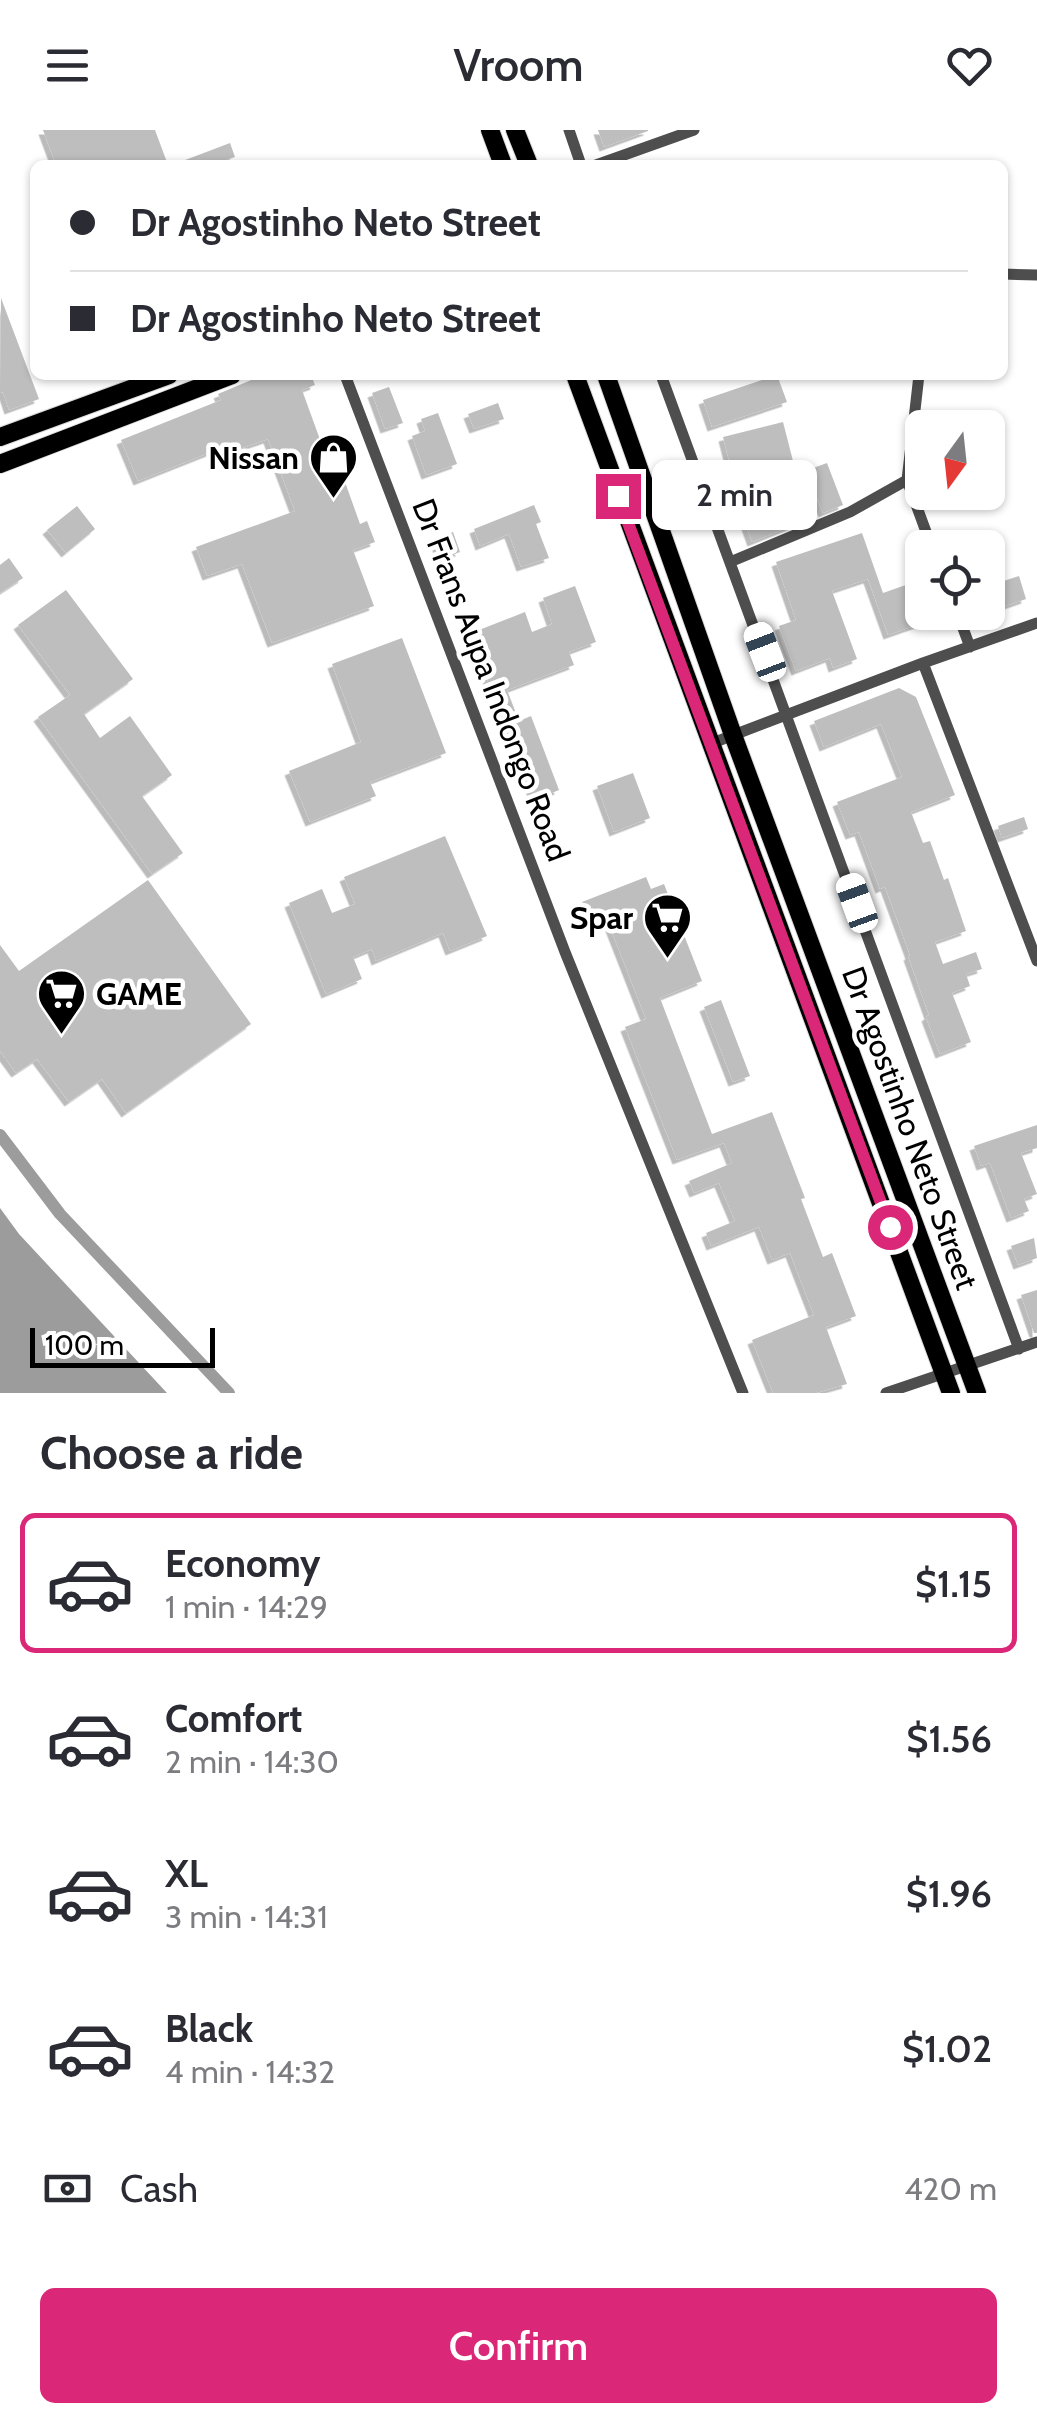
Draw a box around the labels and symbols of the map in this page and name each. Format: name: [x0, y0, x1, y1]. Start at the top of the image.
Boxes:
north arrow: [905, 410, 1005, 510]
shop icon: Nissan: [308, 432, 360, 500]
place label: Nissan: [208, 438, 299, 477]
callout: 2 min: [653, 461, 818, 531]
route end: [596, 474, 641, 519]
street label: Dr Frans Aupa Indongo Road: [404, 493, 579, 866]
car: [740, 619, 790, 685]
car: [833, 870, 881, 936]
supermarket icon: Spar: [642, 892, 694, 960]
place label: Spar: [570, 898, 633, 937]
street label: Dr Agostinho Neto Street: [834, 961, 987, 1295]
supermarket icon: GAME: [35, 968, 87, 1036]
place label: GAME: [96, 974, 182, 1013]
route start: [868, 1205, 913, 1250]
scale bar: [30, 1323, 215, 1368]

